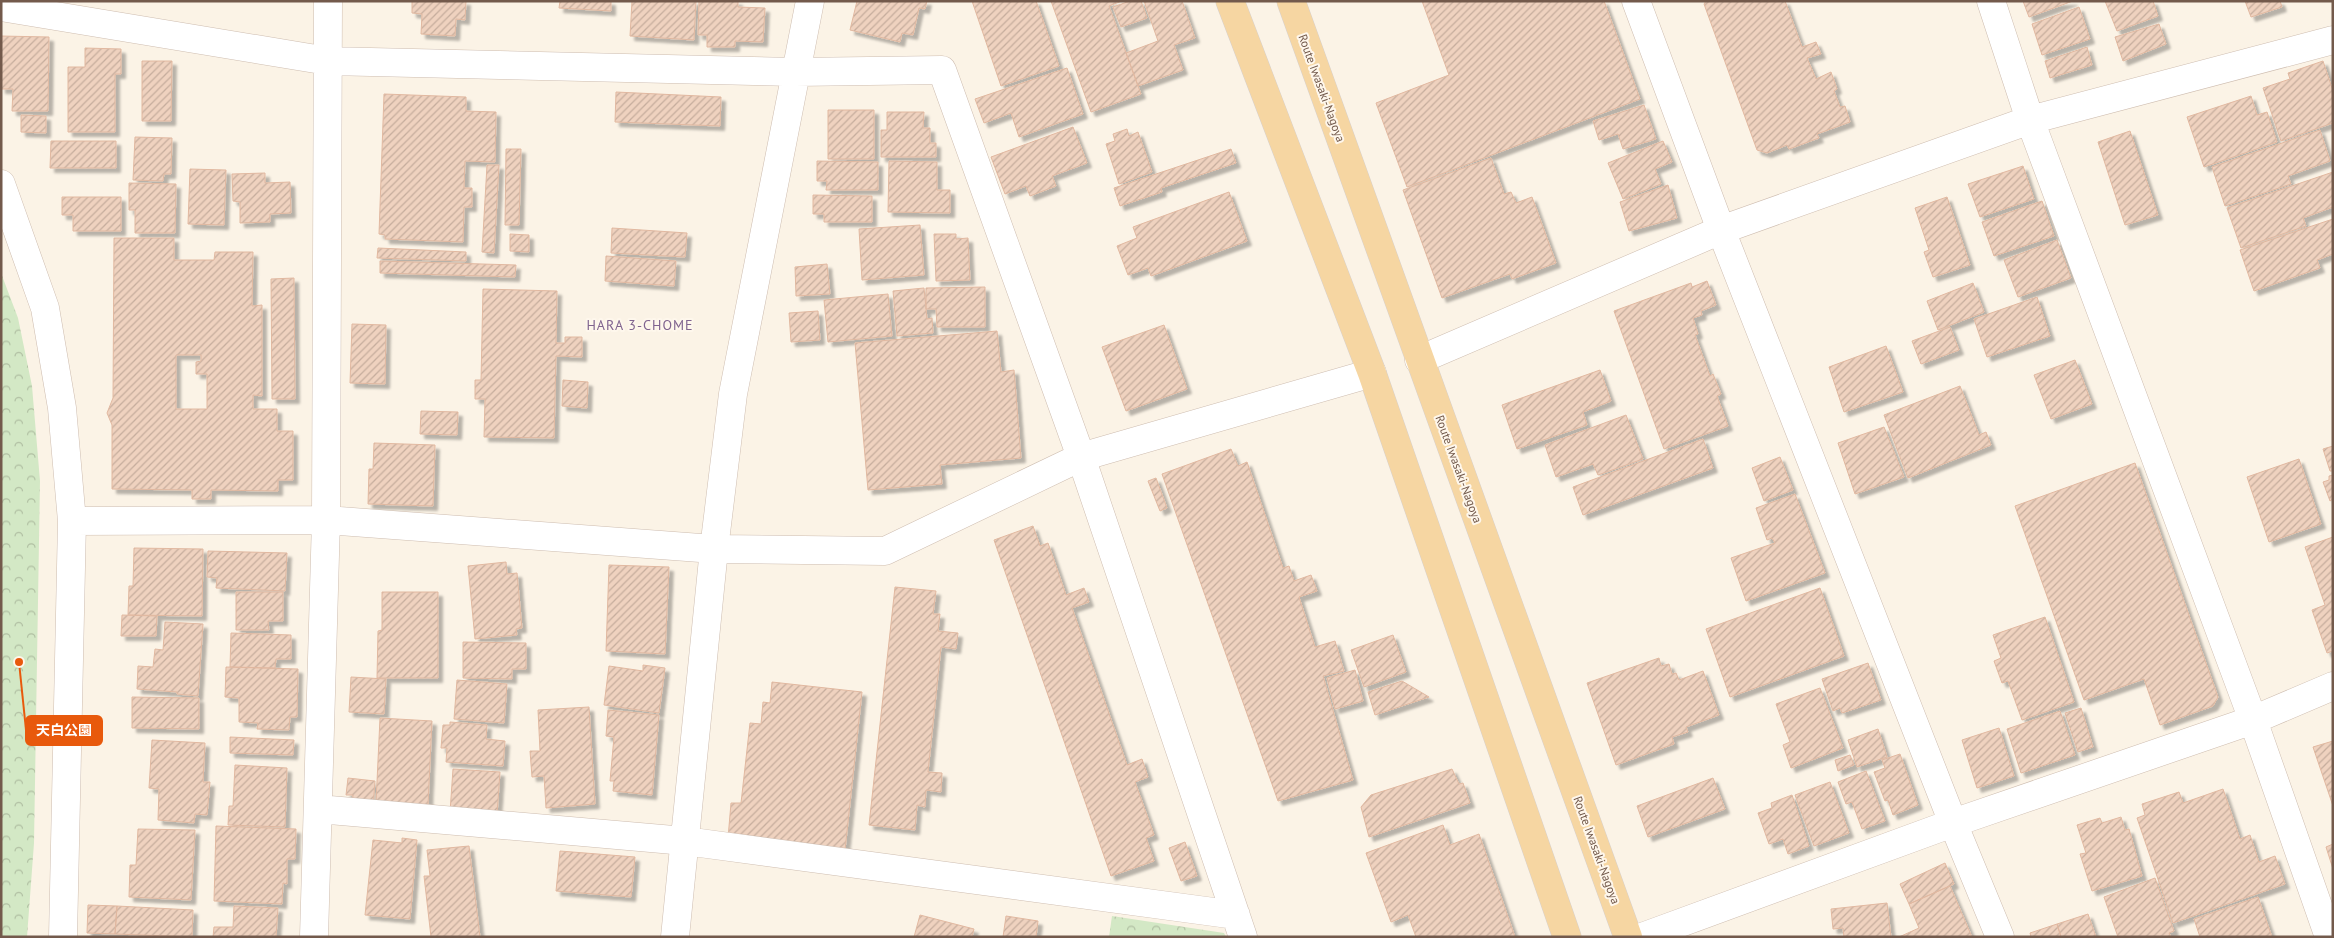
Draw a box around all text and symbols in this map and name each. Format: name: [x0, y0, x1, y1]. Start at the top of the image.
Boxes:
street label: Route Iwasaki-Nagoya: [1296, 32, 1348, 144]
district label: HARA 3-CHOME: [586, 316, 694, 334]
street label: Route Iwasaki-Nagoya: [1433, 413, 1485, 525]
callout: 天白公園: [26, 716, 102, 745]
text: 天白公園: [36, 721, 92, 739]
street label: Route Iwasaki-Nagoya: [1571, 794, 1623, 906]

